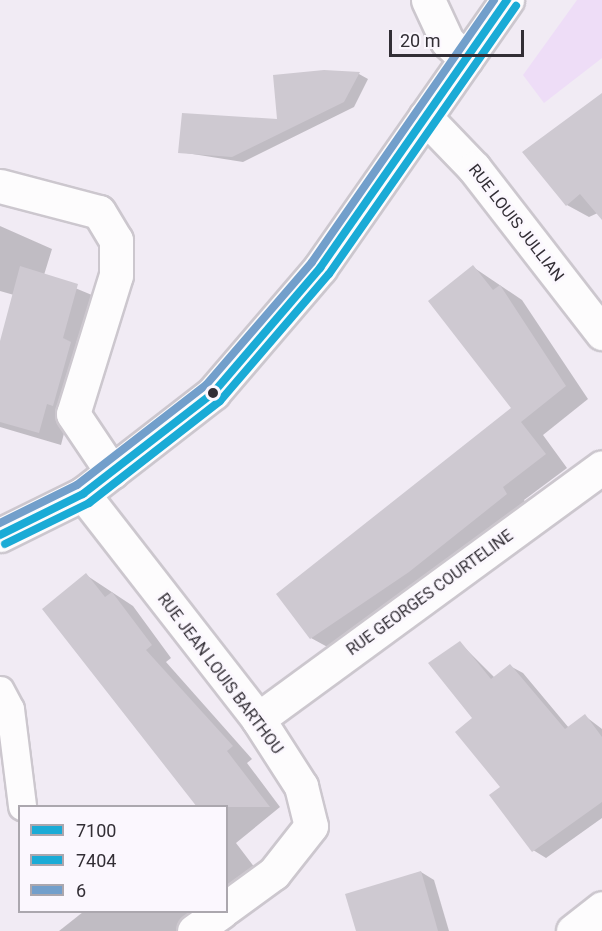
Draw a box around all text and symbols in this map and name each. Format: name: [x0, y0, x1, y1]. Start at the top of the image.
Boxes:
scale bar: [392, 18, 527, 56]
text: 20 m: [400, 30, 440, 51]
street label: RUE LOUIS JULLIAN: [464, 161, 568, 285]
unlabelled marker: [207, 387, 219, 399]
street label: RUE GEORGES COURTELINE: [343, 526, 517, 660]
street label: RUE JEAN LOUIS BARTHOU: [153, 590, 287, 758]
legend: [18, 805, 228, 913]
text: 7100: [76, 820, 116, 841]
text: 7404: [76, 850, 116, 871]
text: 6: [76, 880, 86, 901]

